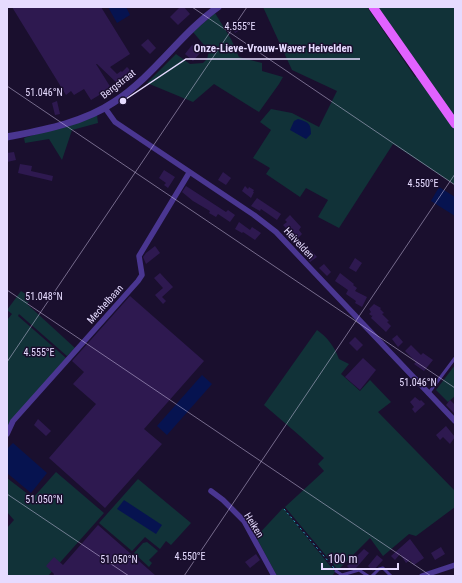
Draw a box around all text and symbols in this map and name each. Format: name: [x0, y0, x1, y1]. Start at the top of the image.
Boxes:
text: 4.555°E: [224, 21, 256, 32]
callout: Onze-Lieve-Vrouw-Waver Heivelden: [186, 36, 360, 59]
text: Onze-Lieve-Vrouw-Waver Heivelden: [194, 42, 352, 55]
street label: Bergstraat: [98, 67, 138, 101]
text: 51.046°N: [25, 87, 63, 98]
text: 4.550°E: [407, 178, 439, 189]
street label: Heivelden: [282, 225, 316, 261]
street label: Mechelbaan: [85, 282, 125, 326]
text: 51.048°N: [25, 291, 63, 302]
text: 4.555°E: [23, 347, 55, 358]
text: 51.046°N: [399, 377, 437, 388]
text: 51.050°N: [25, 494, 63, 505]
street label: Heiken: [242, 511, 266, 540]
scale bar: [322, 545, 398, 571]
text: 4.550°E: [174, 551, 206, 562]
text: 100 m: [328, 552, 358, 566]
text: 51.050°N: [100, 554, 138, 565]

